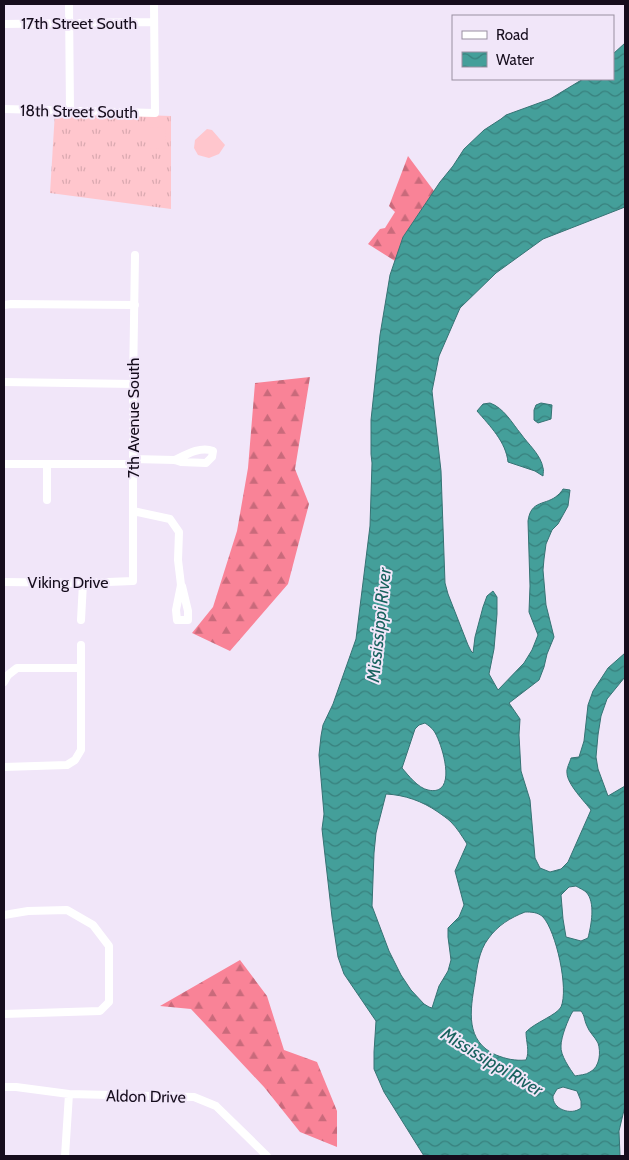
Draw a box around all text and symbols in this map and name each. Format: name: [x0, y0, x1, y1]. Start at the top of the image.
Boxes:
street label: 17th Street South: [21, 14, 137, 33]
legend: [452, 15, 614, 80]
text: Road: [496, 26, 529, 44]
text: Water: [496, 51, 534, 69]
street label: 18th Street South: [20, 101, 138, 122]
street label: 7th Avenue South: [124, 358, 143, 478]
water label: Mississippi River: [362, 565, 396, 684]
street label: Viking Drive: [28, 573, 108, 592]
water label: Mississippi River: [436, 1023, 548, 1102]
street label: Aldon Drive: [106, 1086, 186, 1107]

